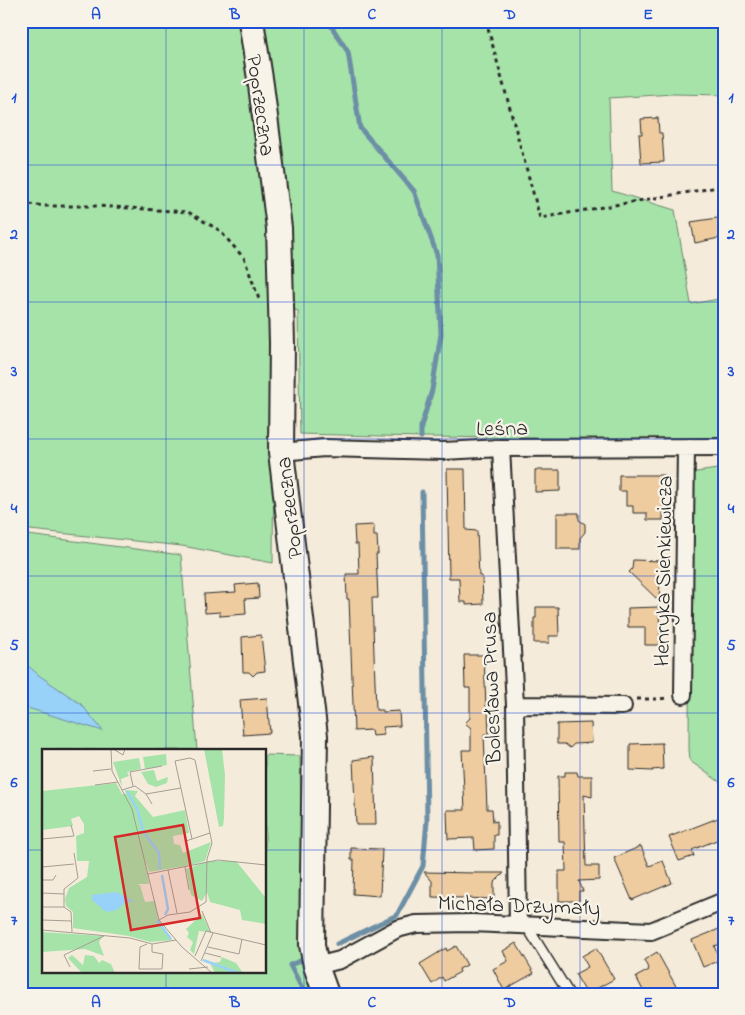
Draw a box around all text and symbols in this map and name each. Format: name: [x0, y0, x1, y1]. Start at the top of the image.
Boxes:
text: A: [91, 3, 101, 27]
text: B: [229, 3, 241, 27]
text: C: [368, 3, 377, 27]
text: D: [503, 3, 516, 27]
text: E: [643, 3, 653, 27]
street label: Poprzeczna: [236, 52, 282, 158]
text: 1: [11, 86, 17, 110]
text: 1: [728, 86, 734, 110]
text: 2: [9, 223, 18, 247]
text: 2: [726, 223, 735, 247]
text: 3: [10, 360, 18, 384]
text: 3: [727, 360, 735, 384]
street label: Leśna: [476, 414, 528, 446]
street label: Poprzeczna: [269, 455, 313, 560]
street label: Henryka Sienkiewicza: [647, 475, 684, 667]
text: 4: [10, 497, 18, 521]
text: 4: [727, 497, 735, 521]
street label: Bolesława Prusa: [474, 611, 512, 766]
text: 5: [9, 634, 19, 658]
text: 5: [726, 634, 736, 658]
inset map: [42, 749, 266, 972]
text: 6: [9, 771, 18, 795]
text: 6: [726, 771, 735, 795]
street label: Michała Drzymały: [437, 888, 601, 927]
text: 7: [11, 909, 18, 933]
text: 7: [728, 909, 735, 933]
text: A: [91, 991, 101, 1015]
text: B: [229, 991, 241, 1015]
text: C: [368, 991, 377, 1015]
text: D: [503, 991, 516, 1015]
text: E: [643, 991, 653, 1015]

